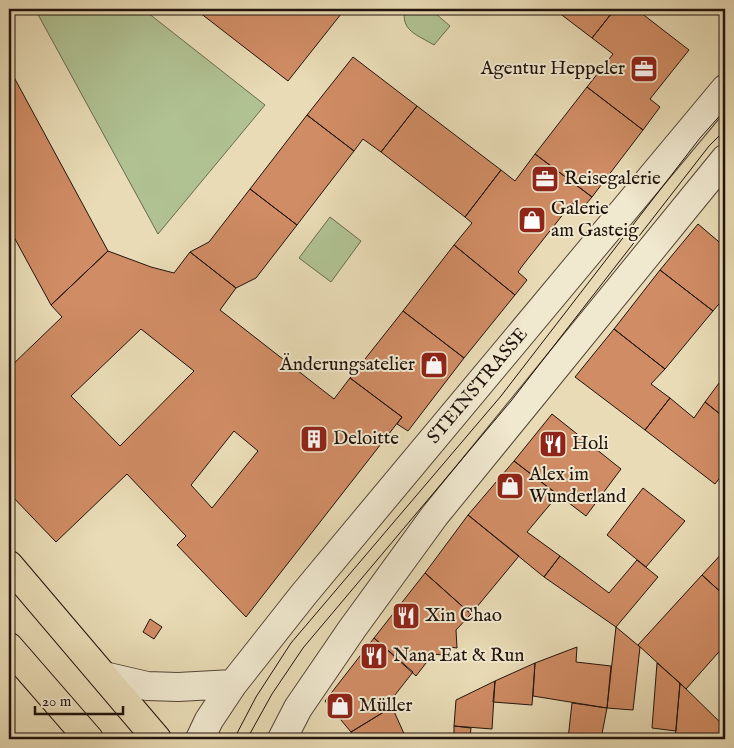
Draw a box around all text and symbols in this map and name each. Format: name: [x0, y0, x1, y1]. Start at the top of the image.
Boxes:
office icon: Agentur Heppeler: [629, 54, 659, 84]
place label: Agentur Heppeler: [480, 57, 625, 81]
office icon: Reisegalerie: [530, 164, 560, 194]
place label: Reisegalerie: [564, 167, 661, 191]
place label: Galerie am Gasteig: [551, 197, 639, 243]
shop icon: Galerie am Gasteig: [517, 205, 547, 235]
street label: STEINSTRASSE: [422, 323, 534, 449]
shop icon: Änderungsatelier: [419, 350, 449, 380]
place label: Änderungsatelier: [279, 353, 415, 377]
building icon: Deloitte: [299, 424, 329, 454]
place label: Deloitte: [333, 427, 399, 451]
restaurant icon: Holi: [538, 429, 568, 459]
place label: Holi: [572, 432, 608, 456]
place label: Alex im Wunderland: [528, 463, 627, 509]
shop icon: Alex im Wunderland: [495, 471, 525, 501]
restaurant icon: Xin Chao: [391, 601, 421, 631]
place label: Xin Chao: [425, 604, 502, 628]
restaurant icon: Nana Eat & Run: [359, 641, 389, 671]
place label: Nana Eat & Run: [393, 644, 524, 668]
scale bar: [35, 683, 122, 715]
shop icon: Müller: [325, 691, 355, 721]
text: 20 m: [42, 692, 72, 711]
place label: Müller: [359, 694, 413, 718]

